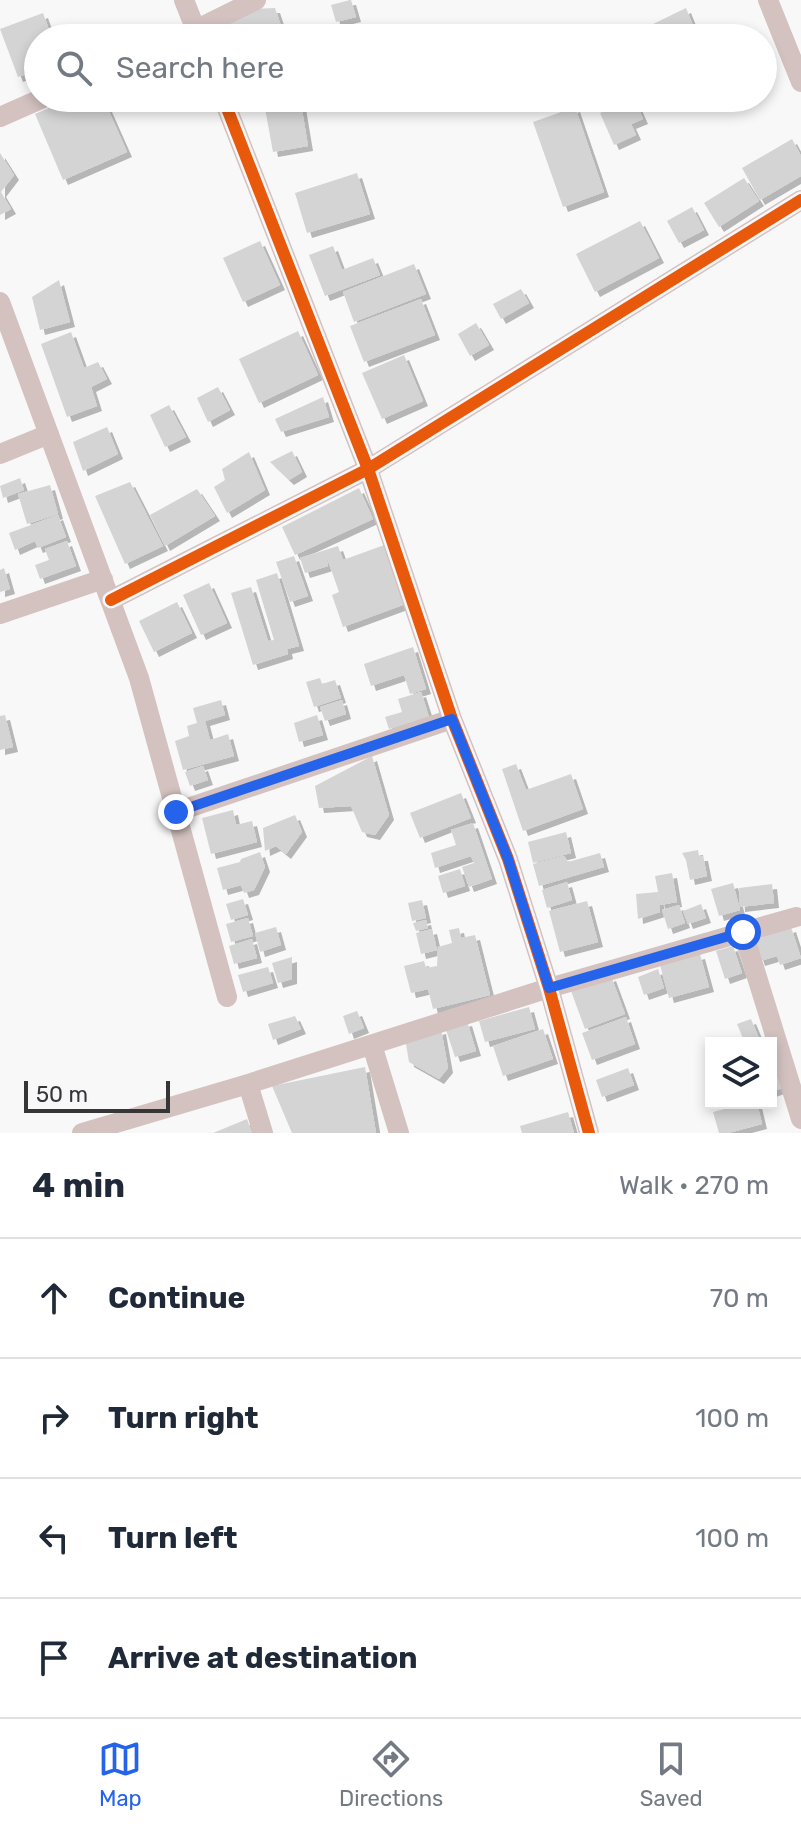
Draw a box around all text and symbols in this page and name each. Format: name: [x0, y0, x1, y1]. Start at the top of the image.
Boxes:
search box: [24, 24, 777, 112]
icon: search: [52, 46, 96, 90]
text: Search here: [116, 50, 284, 86]
route end: [158, 794, 194, 830]
route start: [725, 914, 761, 950]
map controls: [705, 1037, 777, 1109]
button: layers: [705, 1037, 777, 1109]
scale bar: [24, 1077, 170, 1113]
text: 50 m: [36, 1081, 88, 1108]
text: 4 min: [32, 1165, 125, 1206]
text: Walk · 270 m: [619, 1170, 769, 1201]
icon: ahead: [32, 1276, 76, 1320]
text: Continue: [108, 1280, 245, 1316]
text: 70 m: [710, 1283, 769, 1314]
icon: right: [32, 1396, 76, 1440]
text: Turn right: [108, 1400, 259, 1436]
text: 100 m: [695, 1403, 769, 1434]
icon: left: [32, 1516, 76, 1560]
text: Turn left: [108, 1520, 238, 1556]
text: 100 m: [695, 1523, 769, 1554]
icon: arrive: [32, 1636, 76, 1680]
text: Arrive at destination: [108, 1640, 418, 1676]
tab: Map: [98, 1737, 142, 1812]
tab: Directions: [339, 1737, 443, 1812]
tab: Saved: [640, 1737, 703, 1812]

